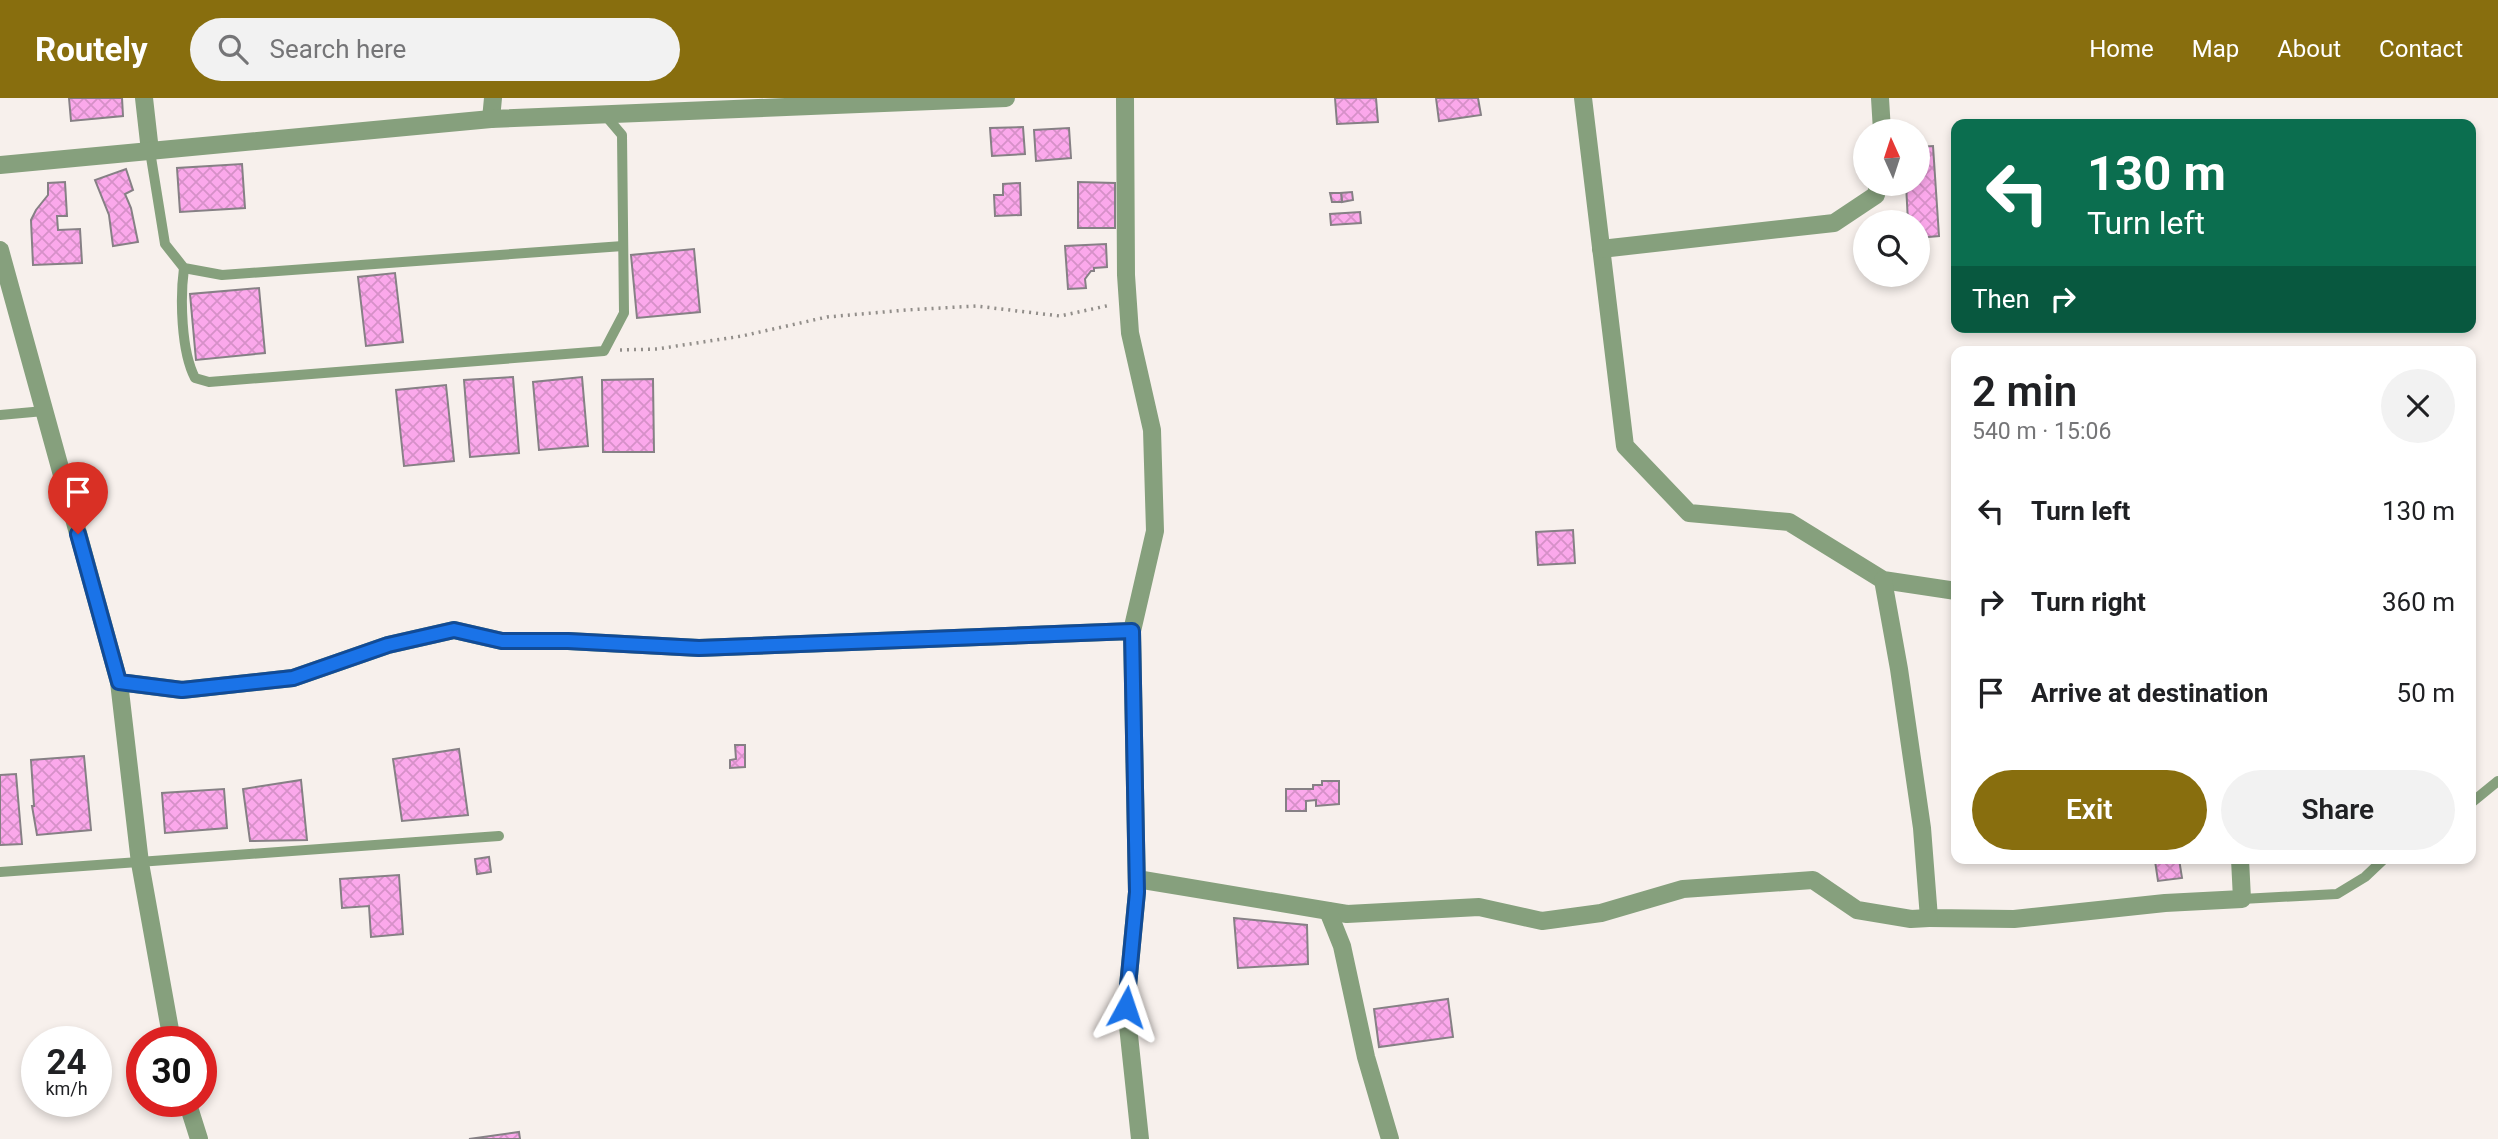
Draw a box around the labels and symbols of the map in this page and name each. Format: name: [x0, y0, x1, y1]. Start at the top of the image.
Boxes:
north arrow: [1853, 119, 1930, 196]
pin: [48, 462, 108, 534]
position arrow: [1089, 970, 1163, 1044]
speed limit sign: 30: [126, 1026, 217, 1117]

